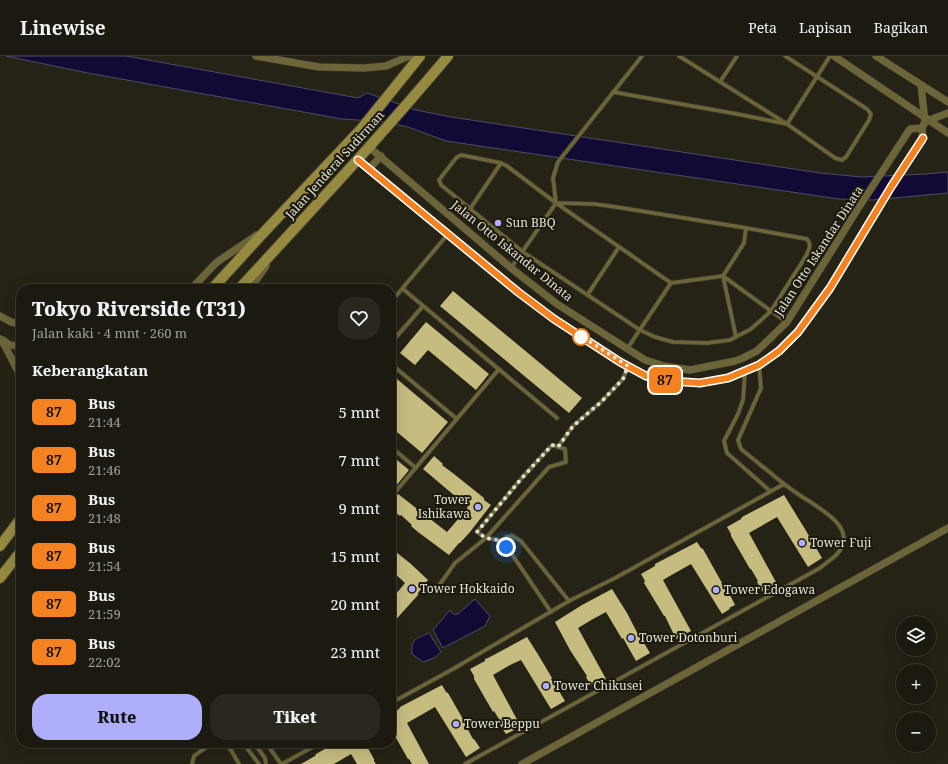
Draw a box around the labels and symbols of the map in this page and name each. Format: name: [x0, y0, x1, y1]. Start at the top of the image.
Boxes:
street label: Jalan Jenderal Sudirman: [281, 107, 388, 223]
street label: Jalan Otto Iskandar Dinata: [770, 182, 867, 320]
street label: Jalan Otto Iskandar Dinata: [447, 196, 577, 305]
place label: Sun BBQ: [506, 214, 556, 231]
marker: Sun BBQ: [493, 218, 503, 228]
unlabelled marker: [572, 328, 590, 346]
line badge: 87: [647, 367, 683, 393]
place label: Tower Ishikawa: [418, 491, 470, 522]
marker: Tower Ishikawa: [473, 502, 483, 512]
place label: Tower Fuji: [810, 534, 872, 551]
your location: [496, 537, 516, 557]
marker: Tower Fuji: [797, 538, 807, 548]
place label: Tower Hokkaido: [420, 580, 515, 597]
place label: Tower Edogawa: [724, 581, 816, 598]
marker: Tower Hokkaido: [407, 584, 417, 594]
marker: Tower Edogawa: [711, 585, 721, 595]
place label: Tower Dotonburi: [639, 629, 737, 646]
marker: Tower Dotonburi: [626, 633, 636, 643]
place label: Tower Chikusei: [554, 677, 643, 694]
marker: Tower Chikusei: [541, 681, 551, 691]
place label: Tower Beppu: [464, 715, 540, 732]
marker: Tower Beppu: [451, 719, 461, 729]

